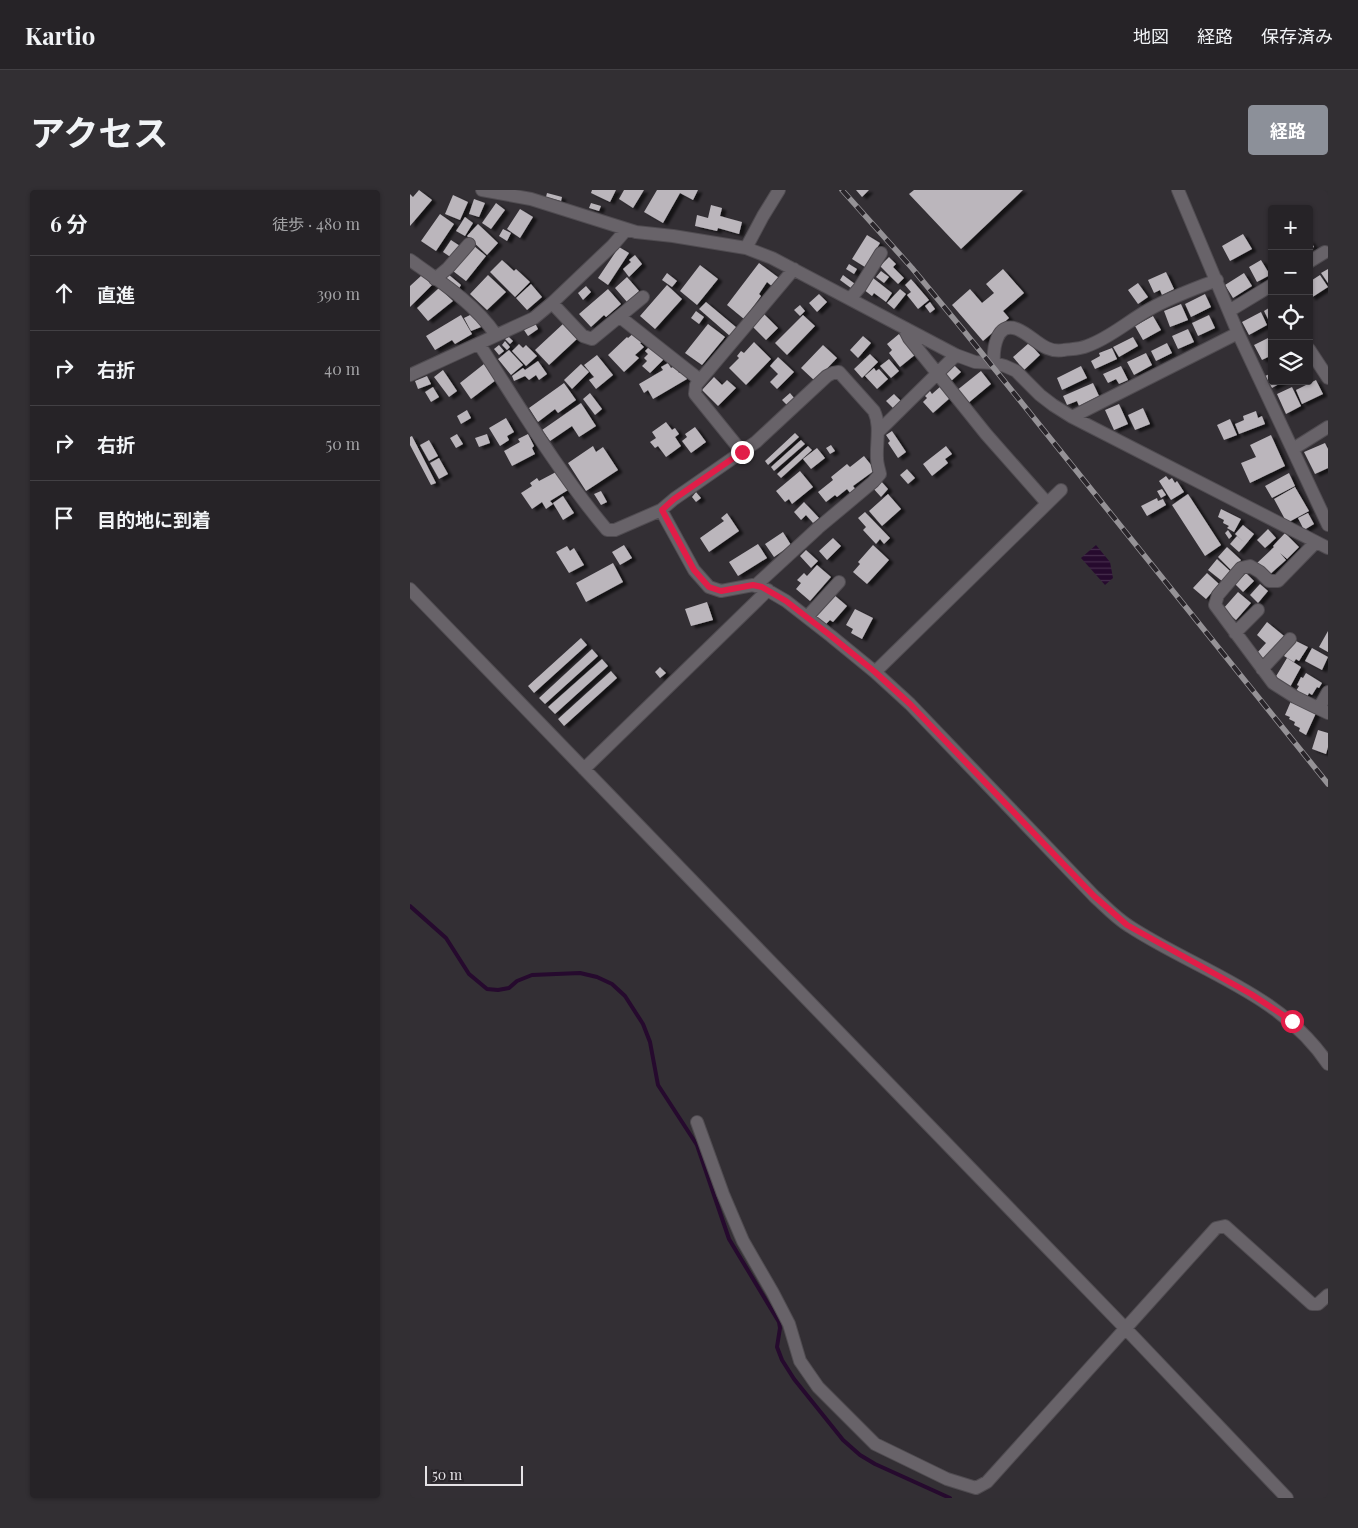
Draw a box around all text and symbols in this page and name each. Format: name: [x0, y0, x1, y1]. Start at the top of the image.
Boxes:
text: Kartio: [25, 19, 95, 51]
text: 地図: [1133, 24, 1169, 48]
text: 経路: [1197, 24, 1233, 48]
text: 保存済み: [1261, 24, 1333, 48]
button: 経路: [1248, 105, 1328, 155]
text: アクセス: [30, 108, 168, 155]
map controls: [1268, 205, 1313, 385]
button: +: [1268, 205, 1313, 250]
text: 6 分: [50, 209, 88, 237]
text: 徒歩 · 480 m: [272, 213, 360, 234]
button: −: [1268, 250, 1313, 295]
icon: ahead: [50, 279, 78, 307]
text: 直進: [97, 281, 135, 307]
text: 390 m: [317, 283, 360, 304]
button: locate: [1268, 295, 1313, 340]
button: layers: [1268, 340, 1313, 385]
icon: right: [50, 354, 78, 382]
text: 右折: [97, 356, 135, 382]
text: 40 m: [324, 358, 360, 379]
icon: right: [50, 429, 78, 457]
text: 右折: [97, 431, 135, 457]
text: 50 m: [326, 433, 360, 454]
route end: [731, 441, 754, 464]
icon: arrive: [50, 504, 78, 532]
text: 目的地に到着: [97, 506, 211, 532]
route start: [1281, 1010, 1304, 1033]
scale bar: [425, 1463, 522, 1486]
text: 50 m: [432, 1465, 462, 1484]

